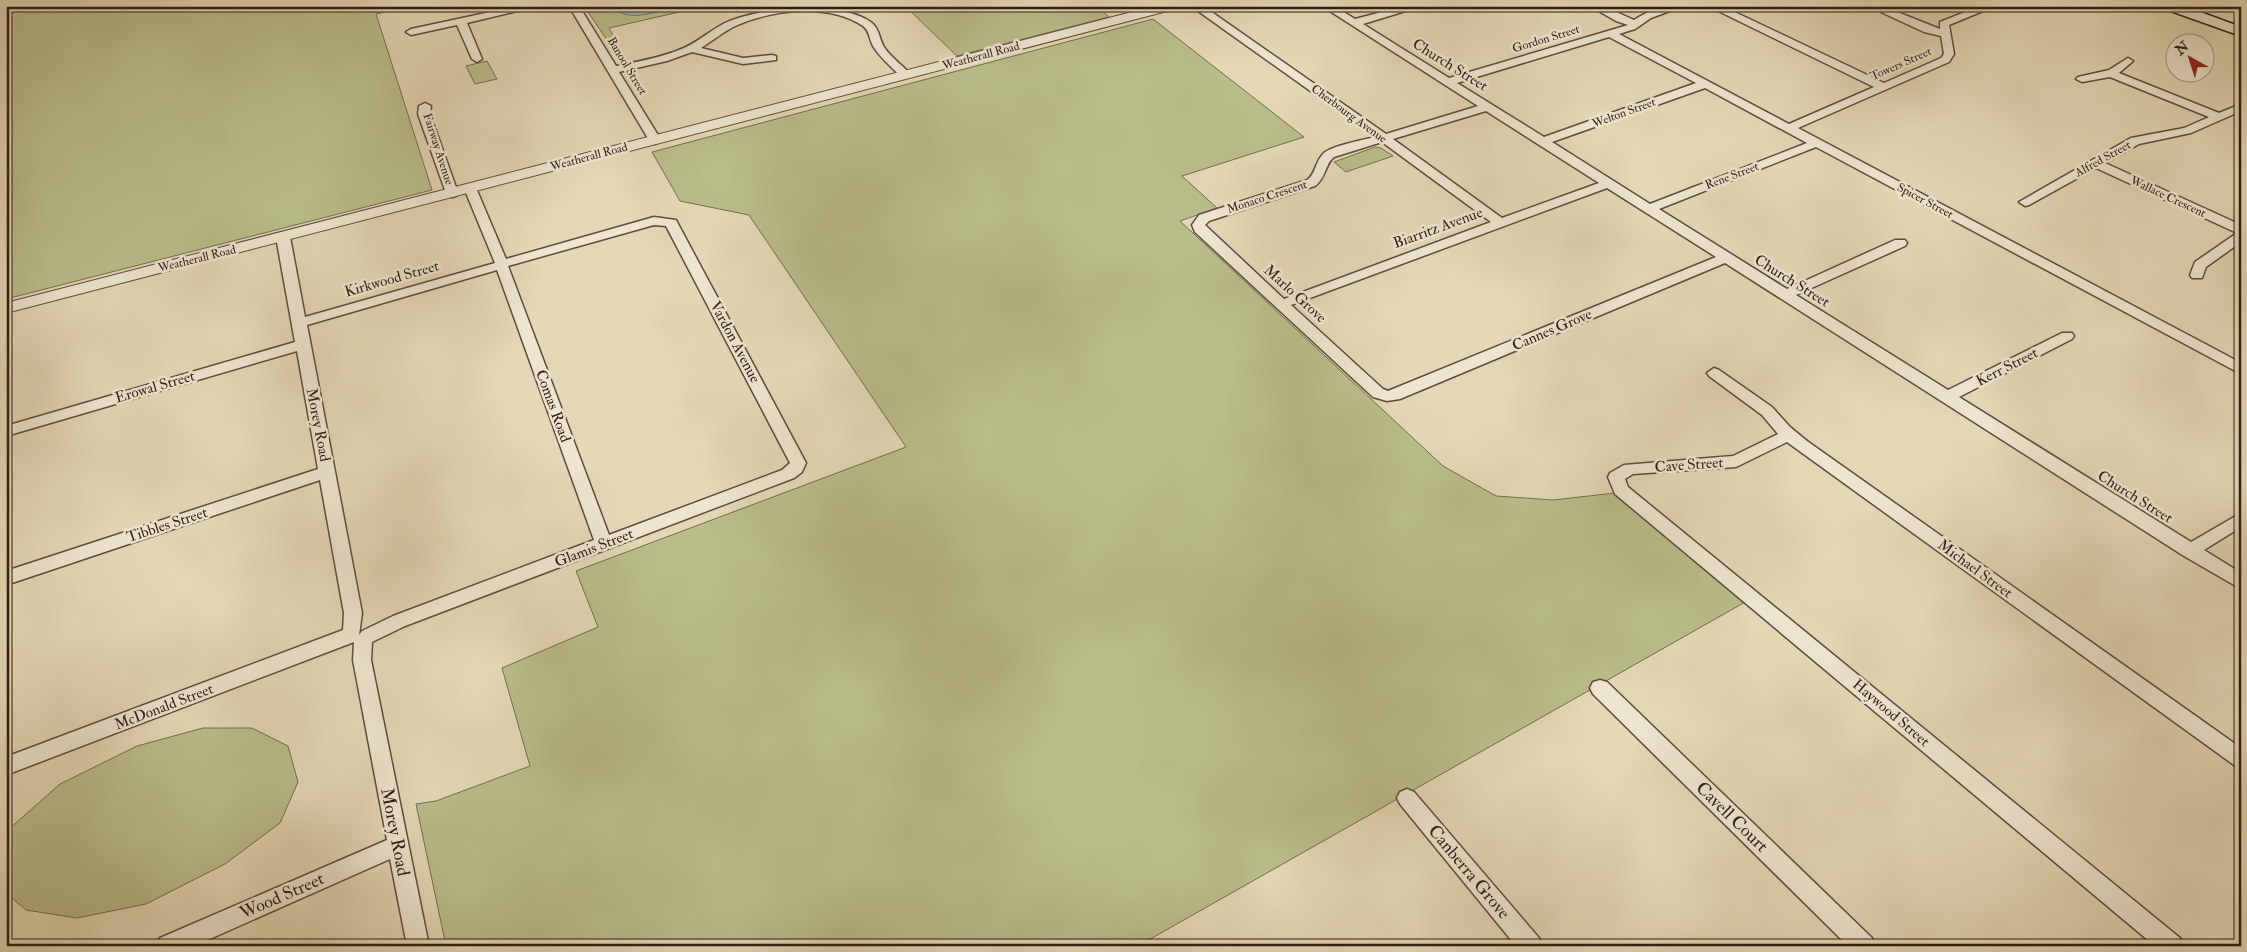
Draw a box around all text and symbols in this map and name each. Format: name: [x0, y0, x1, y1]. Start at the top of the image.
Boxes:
street label: Gordon Street: [1511, 22, 1582, 56]
north arrow: [2164, 32, 2214, 82]
street label: Banool Street: [604, 34, 650, 98]
street label: Church Street: [1409, 34, 1491, 96]
text: N: [2171, 37, 2193, 59]
street label: Weatherall Road: [940, 38, 1021, 74]
street label: Towers Street: [1868, 44, 1934, 84]
street label: Cherbourg Avenue: [1308, 81, 1390, 147]
street label: Welton Street: [1589, 95, 1658, 132]
street label: Fairway Avenue: [419, 111, 457, 187]
street label: Alfred Street: [2072, 138, 2134, 181]
street label: Weatherall Road: [548, 139, 629, 175]
street label: Rene Street: [1703, 159, 1761, 193]
street label: Wallace Crescent: [2127, 173, 2208, 221]
street label: Monaco Crescent: [1225, 177, 1309, 217]
street label: Spicer Street: [1894, 180, 1956, 222]
street label: Biarritz Avenue: [1391, 203, 1485, 253]
street label: Weatherall Road: [156, 242, 237, 276]
street label: Church Street: [1751, 250, 1833, 312]
street label: Kirkwood Street: [343, 256, 442, 302]
street label: Marlo Grove: [1260, 261, 1330, 327]
street label: Vardon Avenue: [706, 298, 764, 386]
street label: Cannes Grove: [1509, 305, 1595, 355]
street label: Kerr Street: [1973, 343, 2041, 391]
street label: Erowal Street: [113, 367, 197, 407]
street label: Comas Road: [531, 367, 575, 445]
street label: Morey Road: [302, 387, 335, 464]
street label: Cave Street: [1654, 453, 1724, 477]
street label: Church Street: [2094, 466, 2176, 528]
street label: Tibbles Street: [124, 503, 210, 547]
street label: Glamis Street: [552, 524, 636, 572]
street label: Michael Street: [1934, 535, 2016, 603]
street label: Haywood Street: [1848, 675, 1934, 751]
street label: McDonald Street: [112, 679, 216, 735]
street label: Cavell Court: [1691, 777, 1773, 857]
street label: Morey Road: [375, 786, 415, 878]
street label: Canberra Grove: [1423, 820, 1515, 924]
street label: Wood Street: [235, 867, 328, 925]

